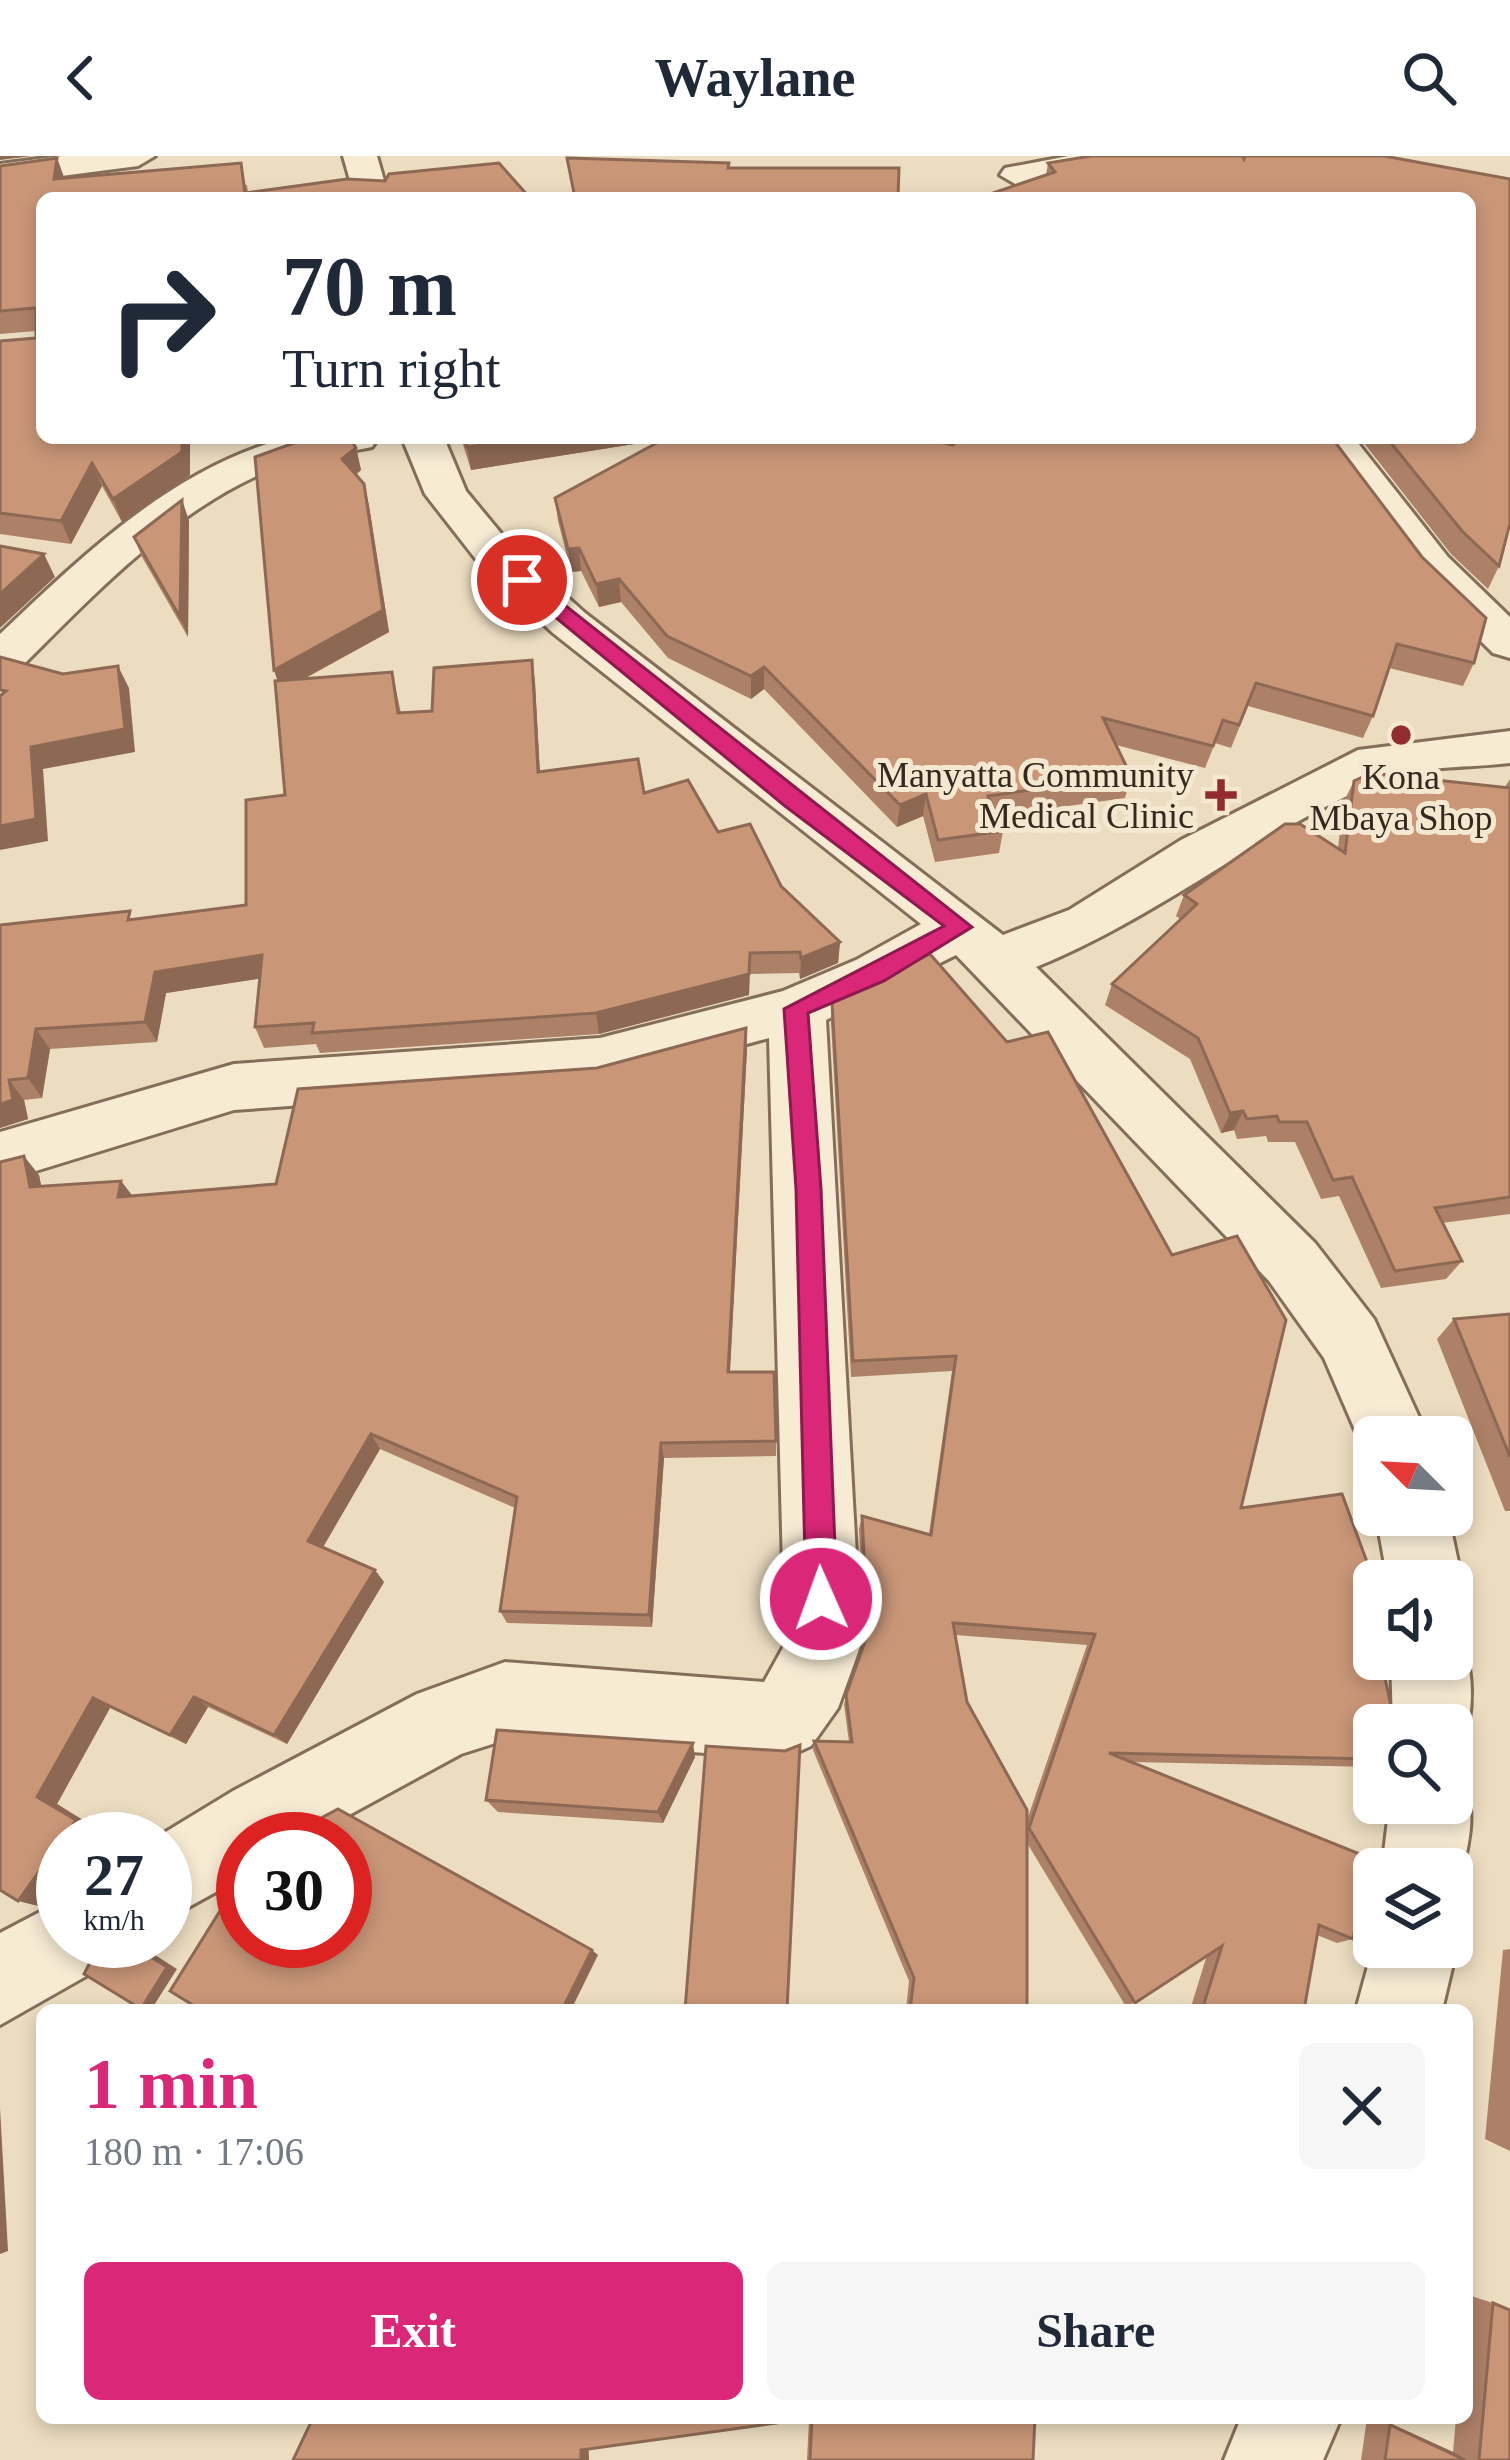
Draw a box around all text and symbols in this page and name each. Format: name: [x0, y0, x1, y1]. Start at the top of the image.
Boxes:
icon: back: [48, 45, 114, 111]
icon: search: [1396, 45, 1462, 111]
text: Waylane: [654, 48, 856, 108]
icon: right: [84, 240, 240, 396]
text: 70 m: [282, 240, 457, 333]
text: Turn right: [282, 339, 501, 399]
pin: [471, 529, 573, 631]
icon: arrive: [489, 547, 555, 613]
marker: Kona Mbaya Shop: [1388, 722, 1414, 748]
place label: Manyatta Community Medical Clinic: [877, 755, 1194, 836]
place label: Kona Mbaya Shop: [1310, 757, 1493, 838]
marker: Manyatta Community Medical Clinic: [1205, 779, 1237, 811]
north arrow: [1353, 1416, 1473, 1536]
map controls: [1353, 1416, 1473, 1968]
position arrow: [758, 1536, 884, 1662]
button: sound: [1353, 1560, 1473, 1680]
button: search: [1353, 1704, 1473, 1824]
speed limit sign: 30: [216, 1812, 372, 1968]
text: 27: [84, 1842, 144, 1908]
button: layers: [1353, 1848, 1473, 1968]
text: km/h: [83, 1903, 145, 1936]
button: close: [1299, 2043, 1425, 2169]
text: 1 min: [84, 2044, 258, 2124]
text: 180 m · 17:06: [84, 2130, 304, 2173]
button: Exit: [84, 2262, 743, 2400]
button: Share: [767, 2262, 1425, 2400]

